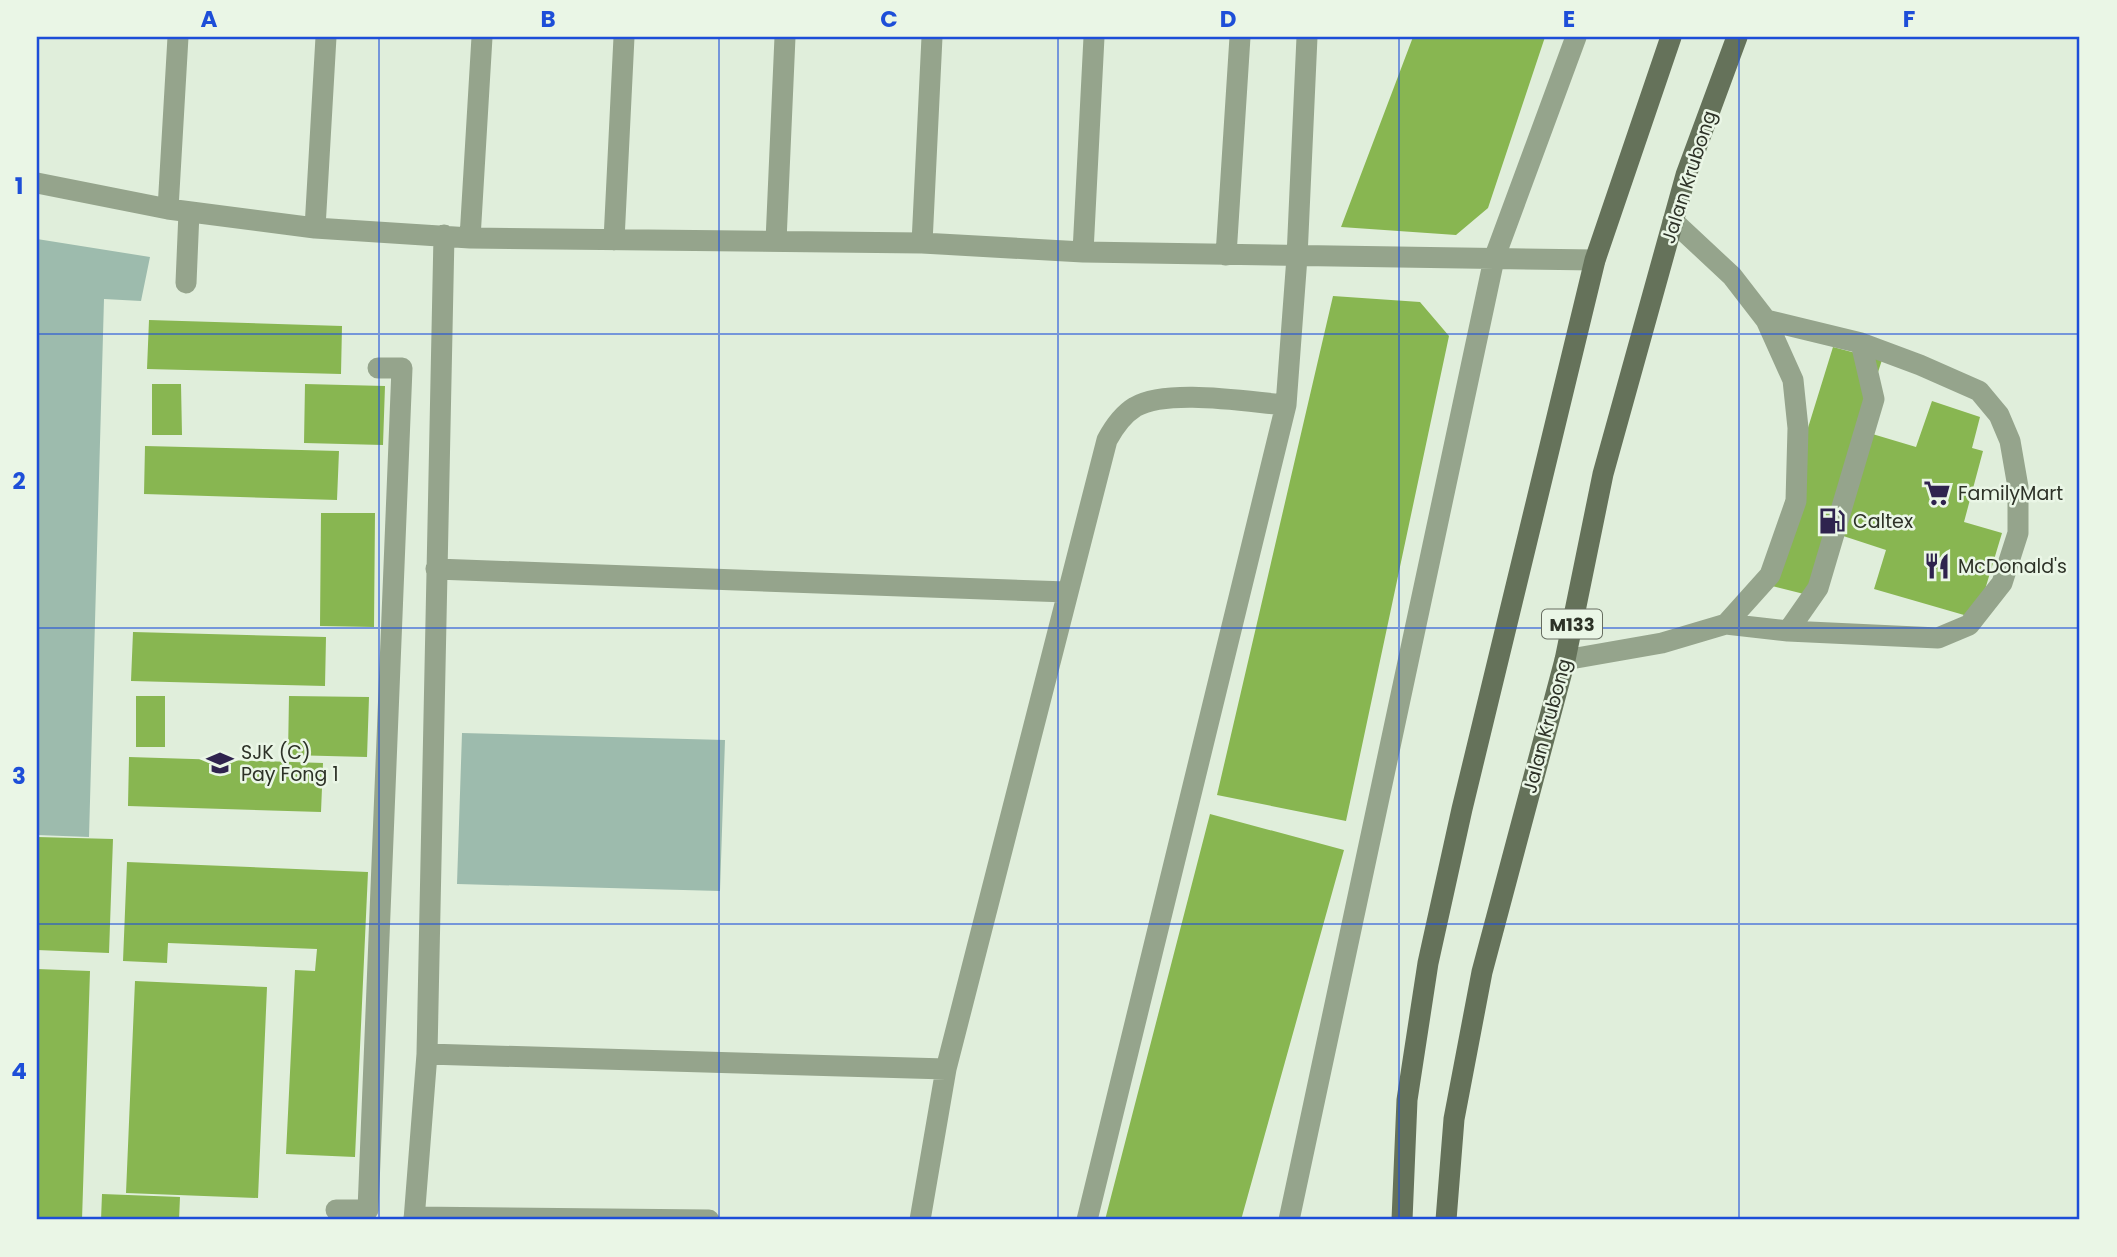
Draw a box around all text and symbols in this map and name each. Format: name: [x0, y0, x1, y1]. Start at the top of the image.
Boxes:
text: A: [201, 3, 218, 35]
text: B: [540, 3, 556, 35]
text: C: [880, 3, 898, 35]
text: D: [1220, 3, 1236, 35]
text: E: [1563, 3, 1575, 35]
text: F: [1903, 3, 1915, 35]
street label: Jalan Krubong: [1655, 107, 1723, 247]
text: 1: [15, 170, 23, 202]
text: 2: [12, 465, 26, 497]
supermarket icon: FamilyMart: [1922, 478, 1952, 508]
place label: FamilyMart: [1958, 480, 2063, 507]
fuel station icon: Caltex: [1817, 506, 1847, 536]
place label: Caltex: [1853, 508, 1913, 535]
restaurant icon: McDonald's: [1922, 551, 1952, 581]
place label: McDonald's: [1958, 553, 2067, 580]
road number: M133: [1542, 610, 1602, 638]
street label: Jalan Krubong: [1516, 656, 1578, 796]
place label: SJK (C) Pay Fong 1: [241, 739, 339, 788]
school or university icon: SJK (C) Pay Fong 1: [205, 748, 235, 778]
text: 3: [12, 760, 26, 792]
text: 4: [11, 1055, 27, 1087]

